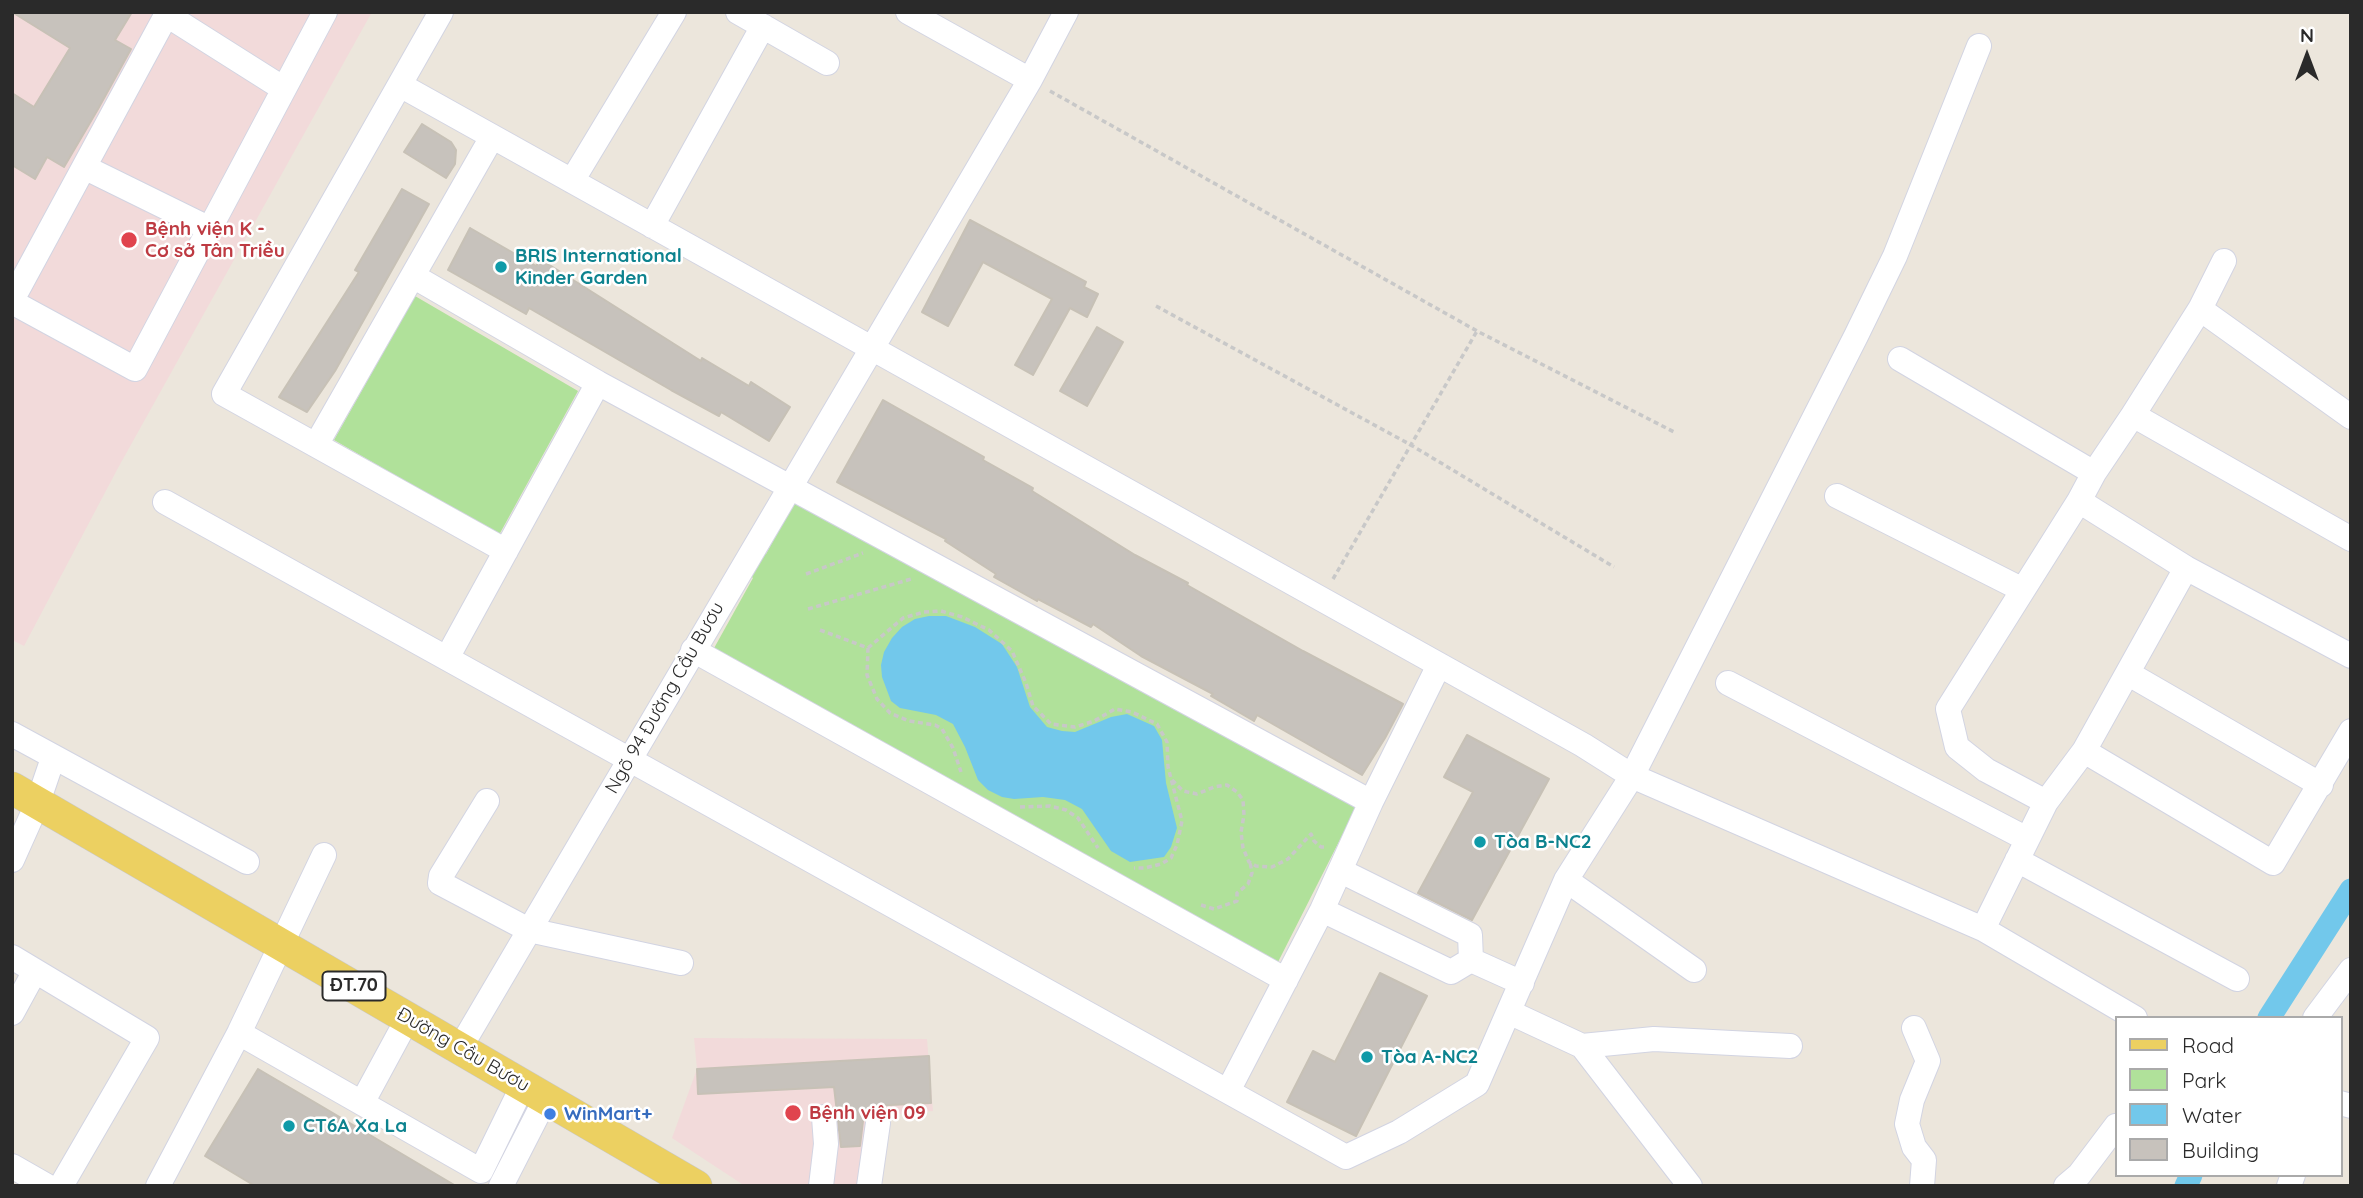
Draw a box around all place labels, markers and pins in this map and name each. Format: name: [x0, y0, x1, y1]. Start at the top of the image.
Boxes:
place label: Bệnh viện K - Cơ sở Tân Triều: [145, 218, 285, 262]
marker: Bệnh viện K - Cơ sở Tân Triều: [119, 230, 139, 250]
place label: BRIS International Kinder Garden: [515, 245, 682, 289]
marker: BRIS International Kinder Garden: [493, 259, 509, 275]
place label: Tòa B-NC2: [1494, 831, 1592, 853]
marker: Tòa B-NC2: [1472, 834, 1488, 850]
place label: Tòa A-NC2: [1381, 1046, 1478, 1068]
marker: Tòa A-NC2: [1359, 1049, 1375, 1065]
place label: Bệnh viện 09: [809, 1102, 926, 1124]
place label: WinMart+: [564, 1103, 652, 1125]
marker: Bệnh viện 09: [783, 1103, 803, 1123]
marker: WinMart+: [542, 1106, 558, 1122]
place label: CT6A Xa La: [303, 1115, 407, 1137]
marker: CT6A Xa La: [281, 1118, 297, 1134]

